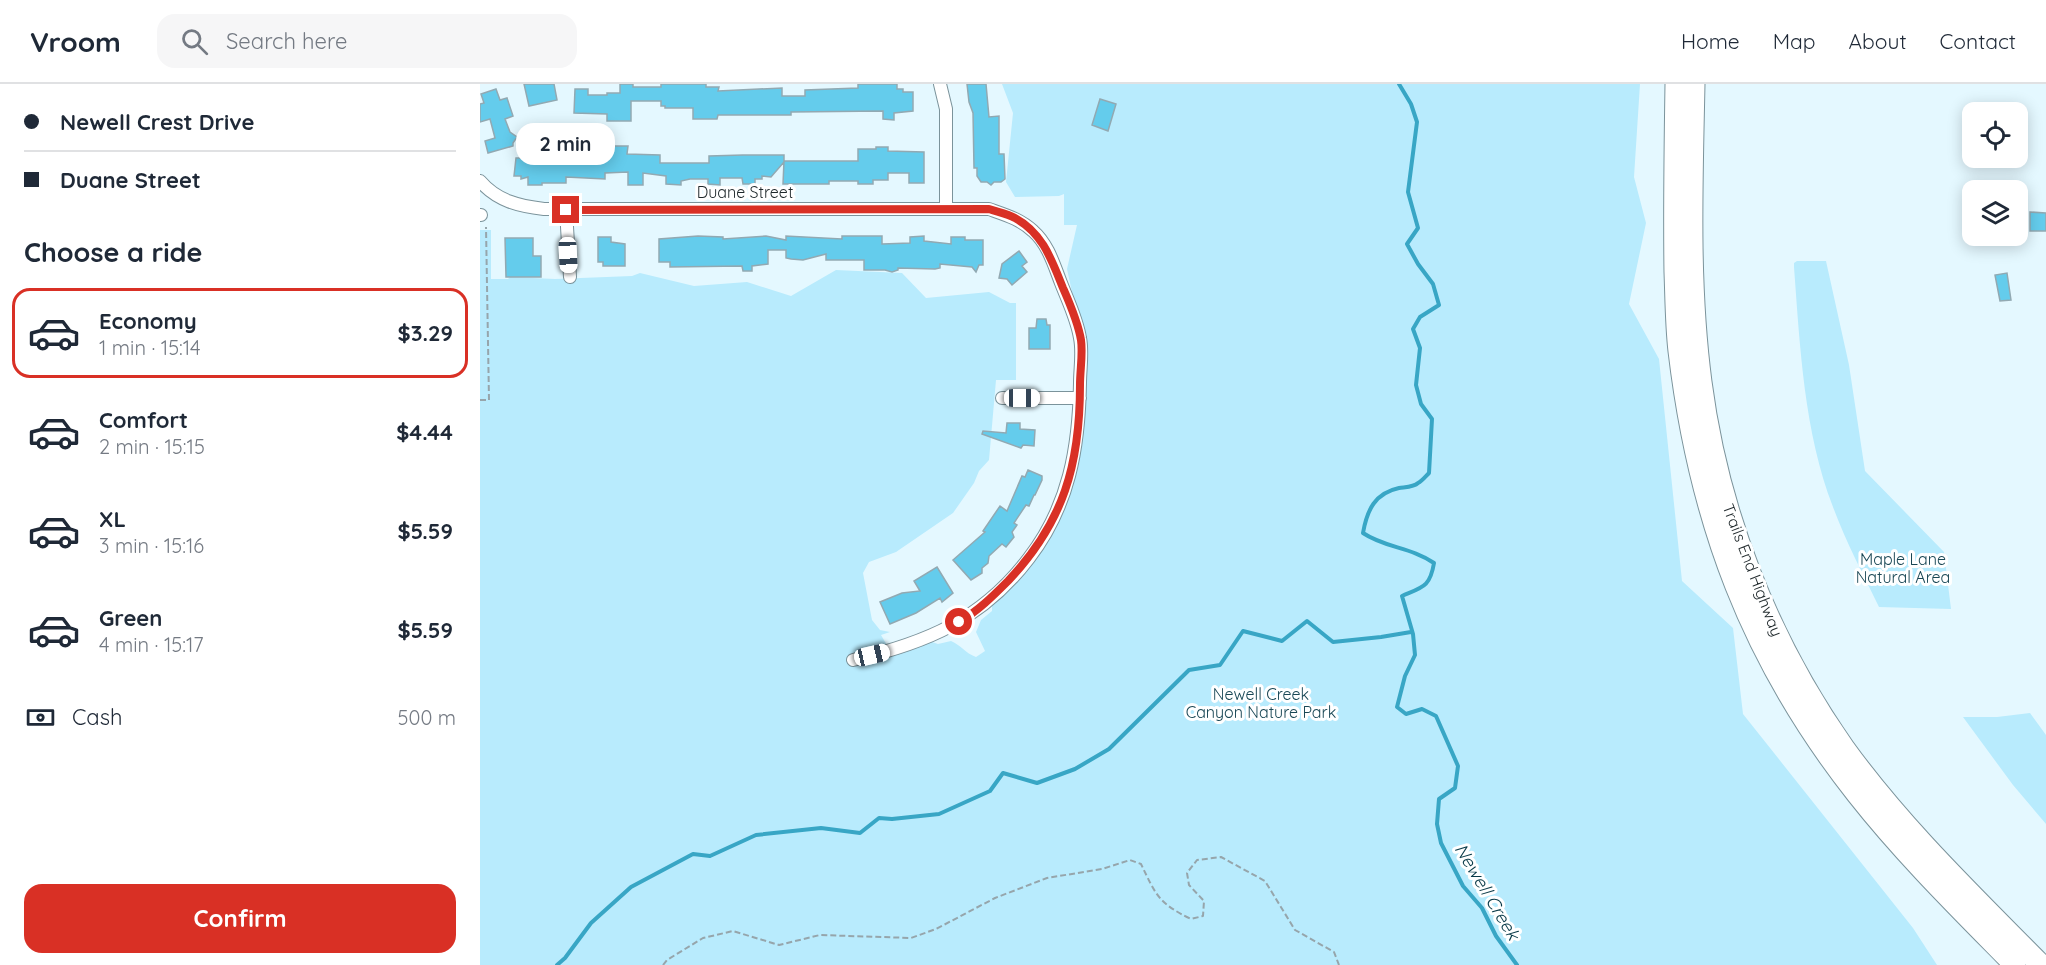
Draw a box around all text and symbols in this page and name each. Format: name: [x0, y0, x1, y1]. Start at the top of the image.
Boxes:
search box: [157, 14, 577, 68]
text: Vroom: [30, 24, 121, 59]
icon: search: [178, 25, 211, 58]
text: Search here: [226, 27, 347, 55]
text: Home: [1681, 28, 1740, 54]
text: Map: [1773, 28, 1816, 54]
text: About: [1849, 28, 1907, 54]
text: Contact: [1940, 28, 2016, 54]
map controls: [1962, 102, 2028, 246]
button: locate: [1962, 102, 2028, 168]
text: Newell Crest Drive: [60, 108, 254, 136]
callout: 2 min: [516, 123, 616, 165]
text: 2 min: [539, 131, 592, 156]
text: Duane Street: [60, 166, 201, 194]
button: layers: [1962, 180, 2028, 246]
street label: Duane Street: [697, 182, 793, 202]
route end: [552, 196, 579, 223]
text: Choose a ride: [24, 235, 202, 269]
car: [558, 237, 578, 273]
icon: car: [27, 306, 81, 360]
text: Economy: [99, 307, 197, 335]
text: $3.29: [398, 319, 453, 347]
text: 1 min · 15:14: [99, 335, 200, 360]
car: [1004, 389, 1040, 407]
icon: car: [27, 405, 81, 459]
text: Comfort: [99, 406, 188, 434]
text: $4.44: [396, 418, 453, 446]
text: 2 min · 15:15: [99, 434, 205, 459]
street label: Trails End Highway: [1718, 501, 1788, 639]
icon: car: [27, 504, 81, 558]
text: XL: [99, 505, 126, 533]
text: $5.59: [397, 517, 453, 545]
text: 3 min · 15:16: [99, 533, 204, 558]
park label: Maple Lane Natural Area: [1856, 549, 1950, 587]
icon: car: [27, 603, 81, 657]
text: Green: [99, 604, 162, 632]
route start: [945, 608, 972, 635]
text: $5.59: [397, 616, 453, 644]
text: 4 min · 15:17: [99, 632, 204, 657]
car: [852, 642, 892, 668]
park label: Newell Creek Canyon Nature Park: [1186, 684, 1336, 722]
icon: cash: [24, 701, 57, 734]
text: Cash: [72, 703, 123, 731]
text: 500 m: [398, 705, 456, 730]
water label: Newell Creek: [1450, 839, 1526, 945]
button: Confirm: [24, 884, 456, 953]

